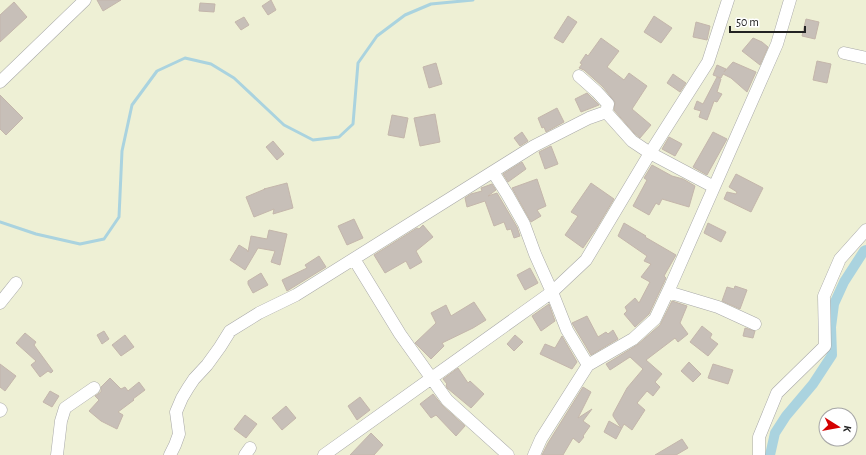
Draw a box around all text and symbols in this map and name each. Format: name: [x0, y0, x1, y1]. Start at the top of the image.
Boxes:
scale bar: [730, 8, 805, 34]
text: 50 m: [736, 16, 759, 28]
north arrow: [818, 407, 858, 447]
text: K: [841, 425, 853, 434]

